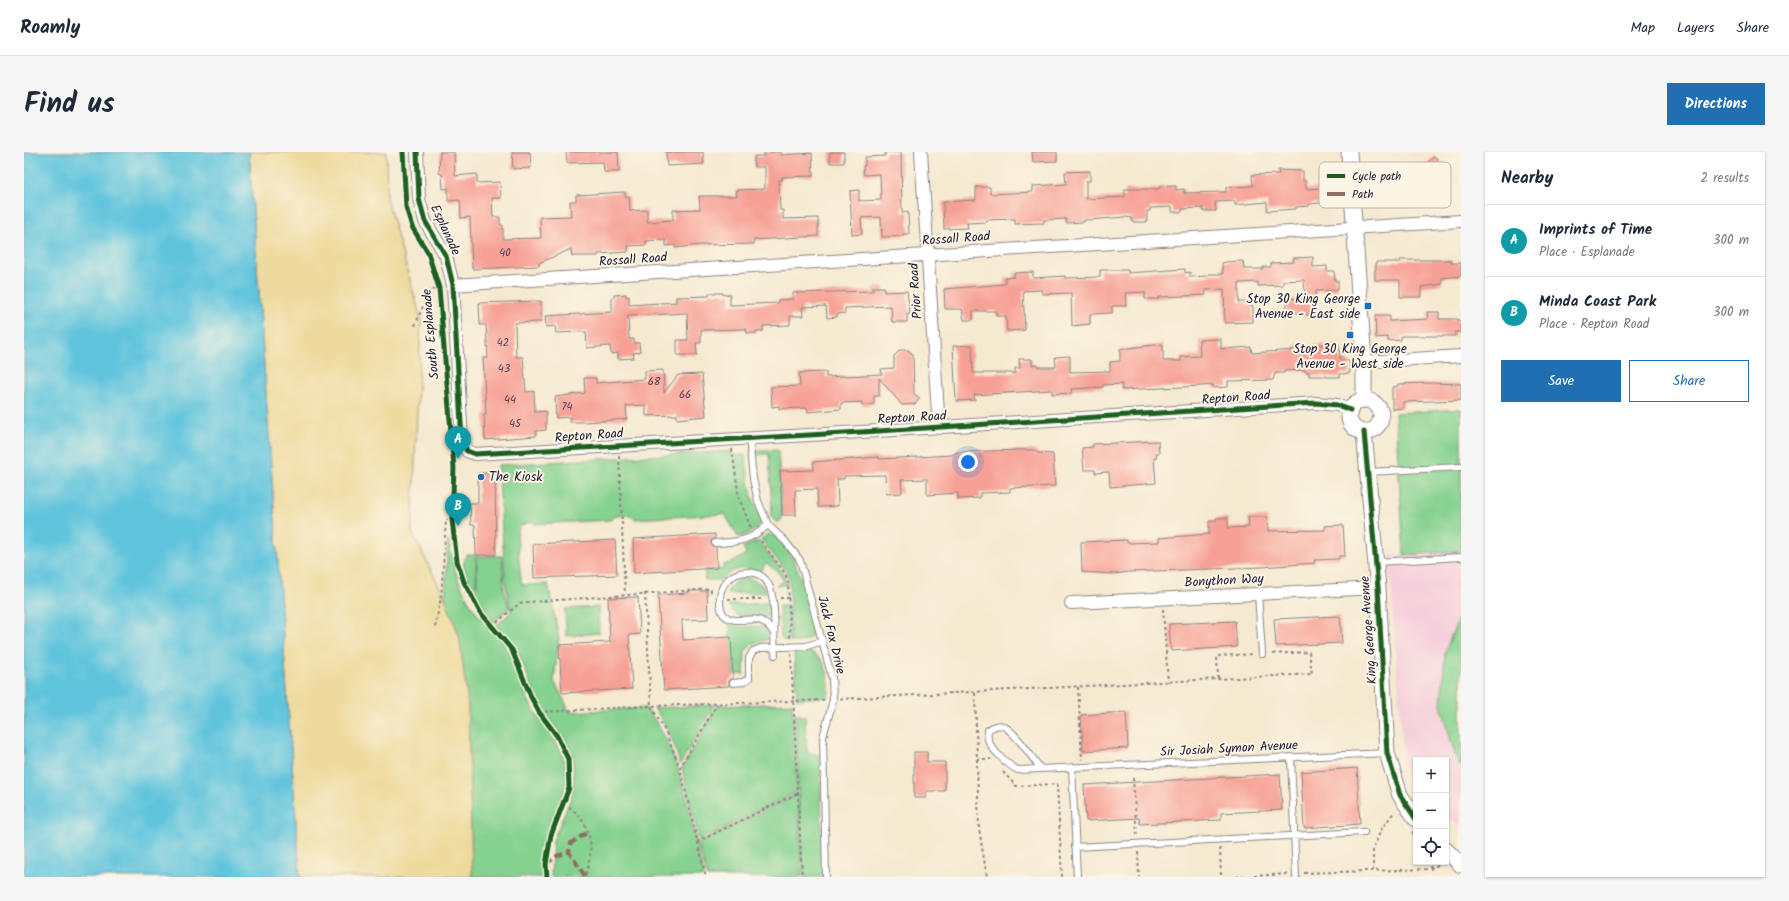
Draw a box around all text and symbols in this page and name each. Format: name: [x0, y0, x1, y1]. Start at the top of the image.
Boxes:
text: Roamly: [20, 13, 80, 43]
text: Map: [1631, 17, 1655, 39]
text: Layers: [1677, 17, 1715, 39]
text: Share: [1737, 17, 1769, 39]
text: Find us: [24, 82, 115, 127]
button: Directions: [1667, 83, 1765, 125]
legend: [1319, 162, 1451, 208]
text: Nearby: [1501, 165, 1553, 192]
text: Cycle path: [1352, 168, 1401, 186]
text: 2 results: [1701, 168, 1749, 189]
text: Path: [1352, 186, 1373, 204]
street label: Esplanade: [424, 201, 466, 259]
text: Imprints of Time: [1539, 218, 1652, 242]
street label: Rossall Road: [921, 226, 991, 252]
text: A: [1510, 230, 1518, 251]
text: 300 m: [1713, 230, 1749, 251]
text: Place · Esplanade: [1539, 242, 1635, 263]
house number: 40: [499, 244, 511, 262]
street label: Rossall Road: [598, 247, 668, 273]
street label: Prior Road: [904, 262, 928, 320]
street label: South Esplanade: [417, 288, 445, 380]
place label: Stop 30 King George Avenue - East side: [1247, 289, 1360, 325]
text: Minda Coast Park: [1539, 290, 1656, 314]
marker: Stop 30 King George Avenue - East side: [1363, 301, 1373, 311]
text: B: [1510, 302, 1518, 323]
text: 300 m: [1713, 302, 1749, 323]
text: Place · Repton Road: [1539, 314, 1649, 335]
marker: Stop 30 King George Avenue - West side: [1345, 330, 1355, 340]
house number: 42: [497, 334, 509, 352]
place label: Stop 30 King George Avenue - West side: [1293, 339, 1407, 375]
house number: 43: [498, 360, 510, 378]
button: Save: [1501, 360, 1621, 402]
button: Share: [1629, 360, 1749, 402]
house number: 68: [648, 373, 661, 391]
street label: Repton Road: [1201, 385, 1272, 411]
house number: 66: [679, 386, 691, 404]
house number: 44: [504, 391, 516, 409]
house number: 74: [561, 398, 573, 416]
street label: Repton Road: [877, 406, 947, 430]
house number: 45: [509, 415, 522, 433]
street label: Repton Road: [554, 423, 625, 449]
pin: A: [445, 426, 471, 459]
your location: [958, 452, 978, 472]
place label: The Kiosk: [489, 467, 543, 488]
marker: The Kiosk: [476, 472, 486, 482]
pin: B: [445, 493, 471, 526]
street label: Bonython Way: [1184, 568, 1265, 594]
street label: King George Avenue: [1355, 575, 1383, 685]
street label: Jack Fox Drive: [811, 594, 851, 676]
street label: Sir Josiah Symon Avenue: [1160, 735, 1299, 763]
map controls: [1413, 757, 1449, 865]
button: +: [1413, 757, 1449, 793]
button: −: [1413, 793, 1449, 829]
button: locate: [1413, 829, 1449, 865]

